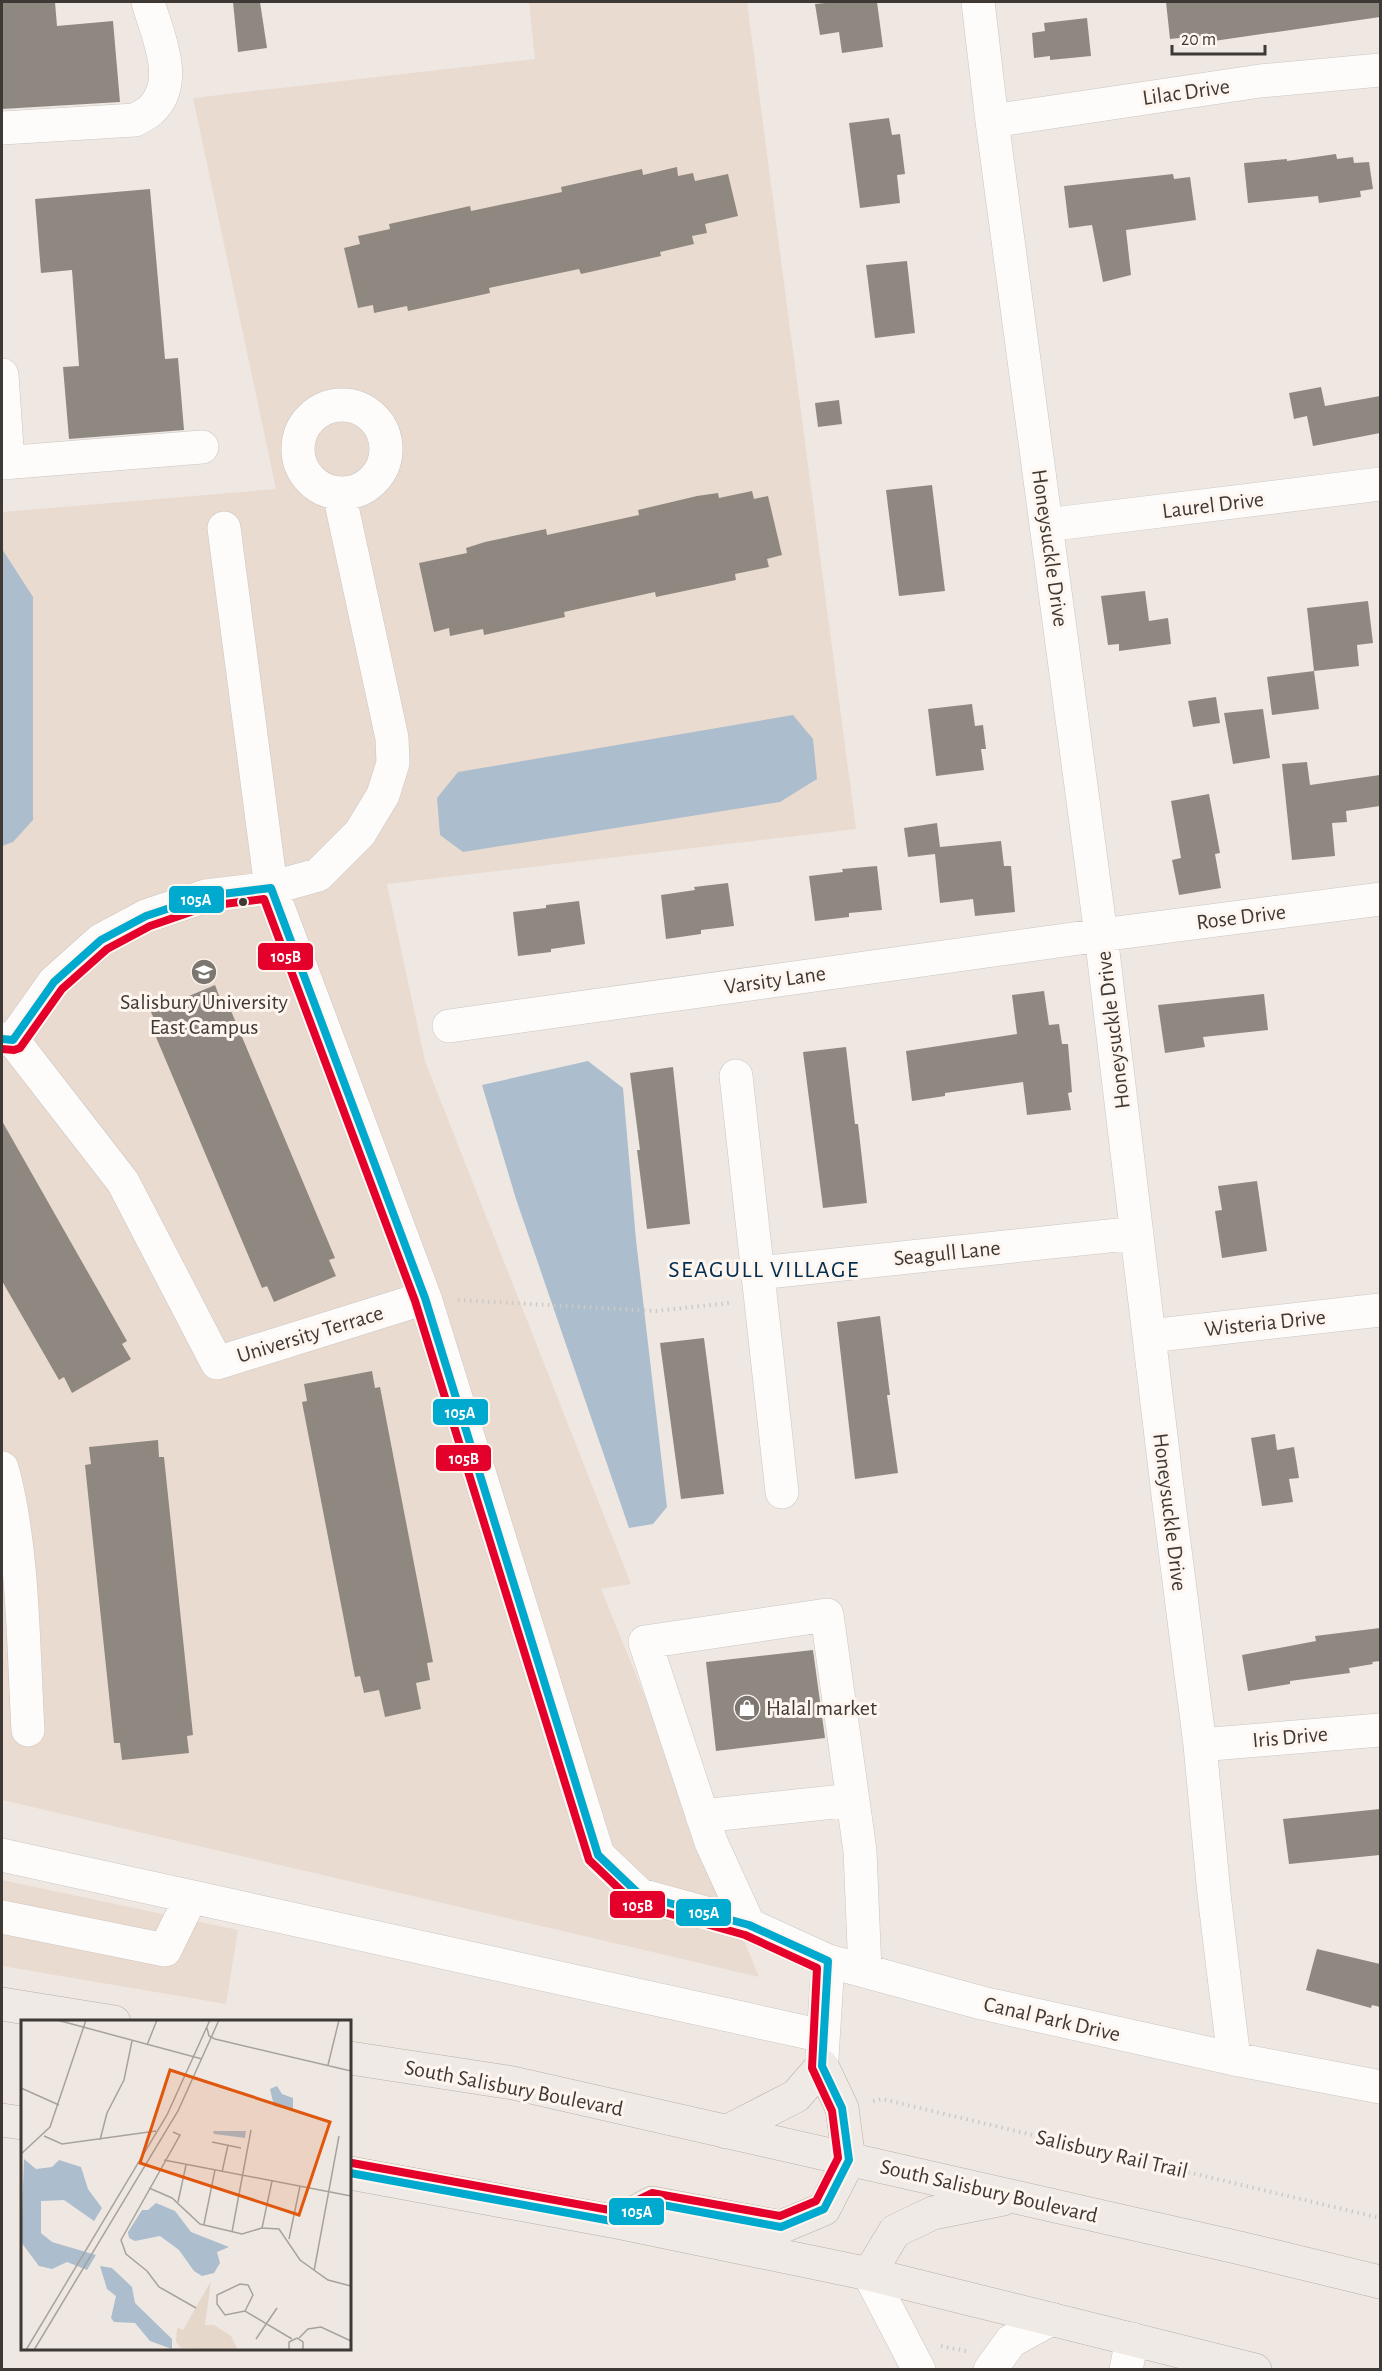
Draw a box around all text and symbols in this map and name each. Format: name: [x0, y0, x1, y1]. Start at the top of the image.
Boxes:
scale bar: [1172, 18, 1265, 56]
text: 20 m: [1181, 31, 1216, 49]
street label: Lilac Drive: [1141, 75, 1231, 109]
street label: Honeysuckle Drive: [1028, 468, 1072, 628]
street label: Laurel Drive: [1161, 488, 1265, 522]
line badge: 105A: [168, 885, 225, 914]
text: 105A: [181, 892, 212, 908]
unlabelled marker: [237, 896, 249, 908]
street label: Rose Drive: [1195, 901, 1287, 933]
line badge: 105B: [257, 942, 314, 971]
text: 105B: [271, 949, 301, 965]
street label: Honeysuckle Drive: [1092, 950, 1134, 1110]
school or university icon: Salisbury University East Campus: [189, 957, 219, 987]
street label: Varsity Lane: [723, 962, 827, 998]
place label: Salisbury University East Campus: [120, 991, 289, 1038]
street label: Seagull Lane: [893, 1236, 1001, 1270]
district label: SEAGULL VILLAGE: [668, 1258, 860, 1282]
street label: University Terrace: [234, 1301, 386, 1367]
street label: Wisteria Drive: [1203, 1306, 1327, 1340]
line badge: 105A: [432, 1398, 489, 1426]
text: 105A: [445, 1405, 476, 1421]
street label: Honeysuckle Drive: [1149, 1432, 1191, 1592]
line badge: 105B: [435, 1444, 492, 1472]
text: 105B: [449, 1451, 479, 1467]
shop icon: Halal market: [732, 1693, 762, 1723]
place label: Halal market: [766, 1697, 877, 1719]
street label: Iris Drive: [1251, 1723, 1329, 1751]
line badge: 105B: [609, 1890, 666, 1919]
text: 105B: [623, 1898, 653, 1914]
line badge: 105A: [675, 1898, 732, 1927]
text: 105A: [689, 1905, 720, 1921]
street label: Canal Park Drive: [982, 1993, 1122, 2045]
inset map: [21, 2020, 351, 2350]
street label: South Salisbury Boulevard: [403, 2056, 625, 2120]
street label: Salisbury Rail Trail: [1034, 2126, 1190, 2182]
street label: South Salisbury Boulevard: [878, 2155, 1100, 2227]
line badge: 105A: [608, 2197, 665, 2226]
text: 105A: [622, 2204, 653, 2220]

